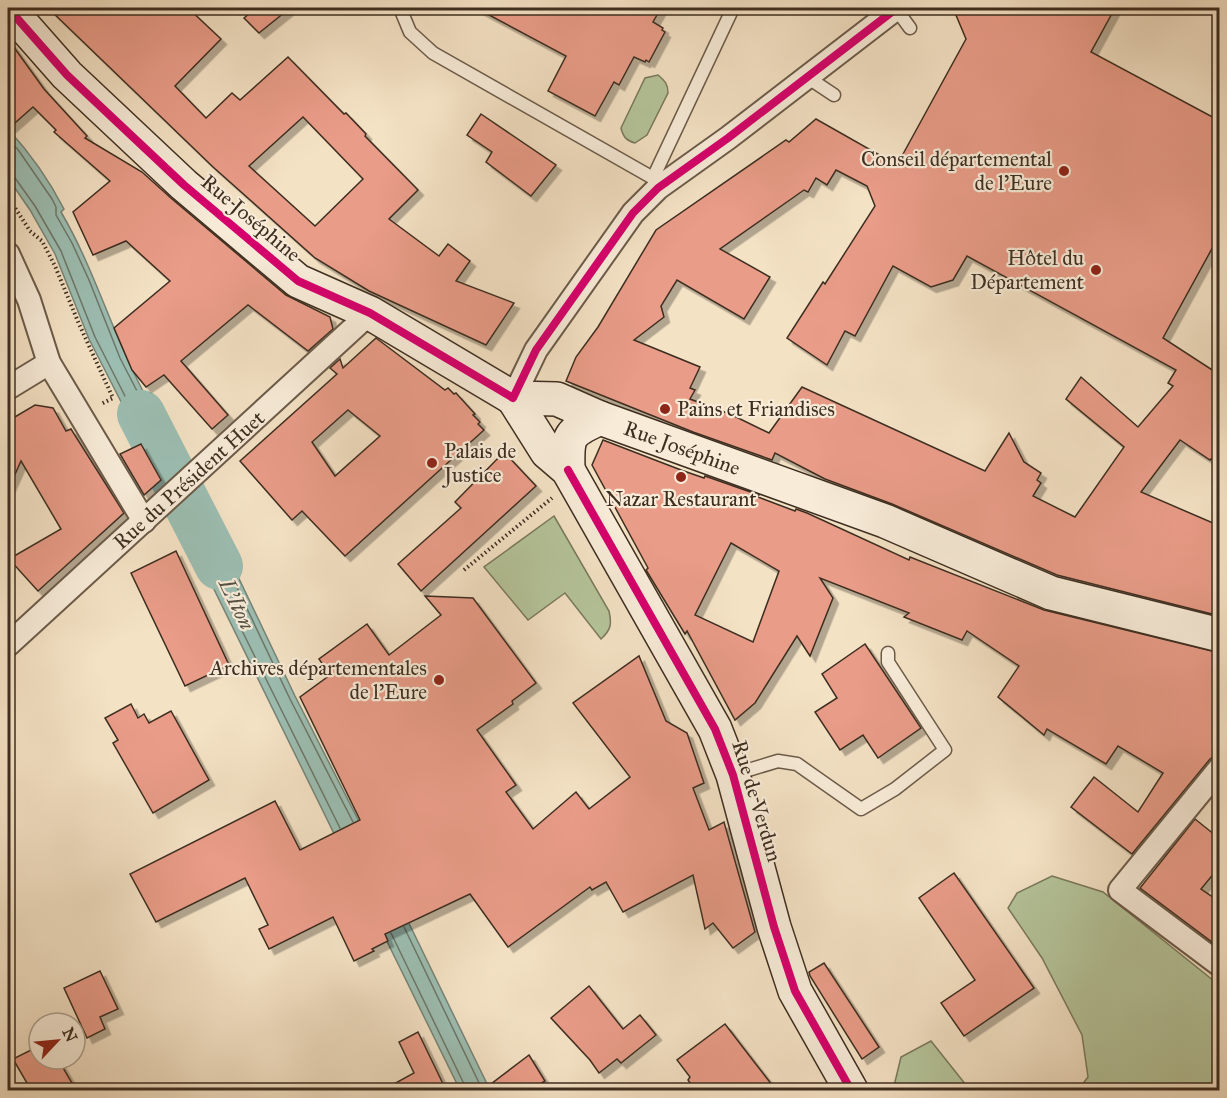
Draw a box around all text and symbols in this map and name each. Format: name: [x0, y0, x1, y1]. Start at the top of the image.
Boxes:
place label: Conseil départemental de l'Eure: [861, 146, 1052, 196]
marker: Conseil départemental de l'Eure: [1057, 164, 1071, 178]
street label: Rue Joséphine: [196, 169, 306, 267]
place label: Hôtel du Département: [970, 245, 1085, 295]
marker: Hôtel du Département: [1089, 263, 1103, 277]
place label: Pains et Friandises: [677, 396, 835, 422]
marker: Pains et Friandises: [658, 402, 672, 416]
street label: Rue du Président Huet: [108, 405, 271, 555]
street label: Rue Joséphine: [620, 415, 744, 481]
place label: Palais de Justice: [442, 438, 517, 488]
marker: Palais de Justice: [425, 456, 439, 470]
marker: Nazar Restaurant: [674, 470, 688, 484]
place label: Nazar Restaurant: [605, 486, 757, 512]
water label: L'Iton: [213, 573, 261, 635]
place label: Archives départementales de l'Eure: [209, 655, 427, 705]
marker: Archives départementales de l'Eure: [432, 673, 446, 687]
street label: Rue de Verdun: [726, 737, 788, 865]
north arrow: [27, 1011, 87, 1071]
text: N: [59, 1024, 82, 1045]

